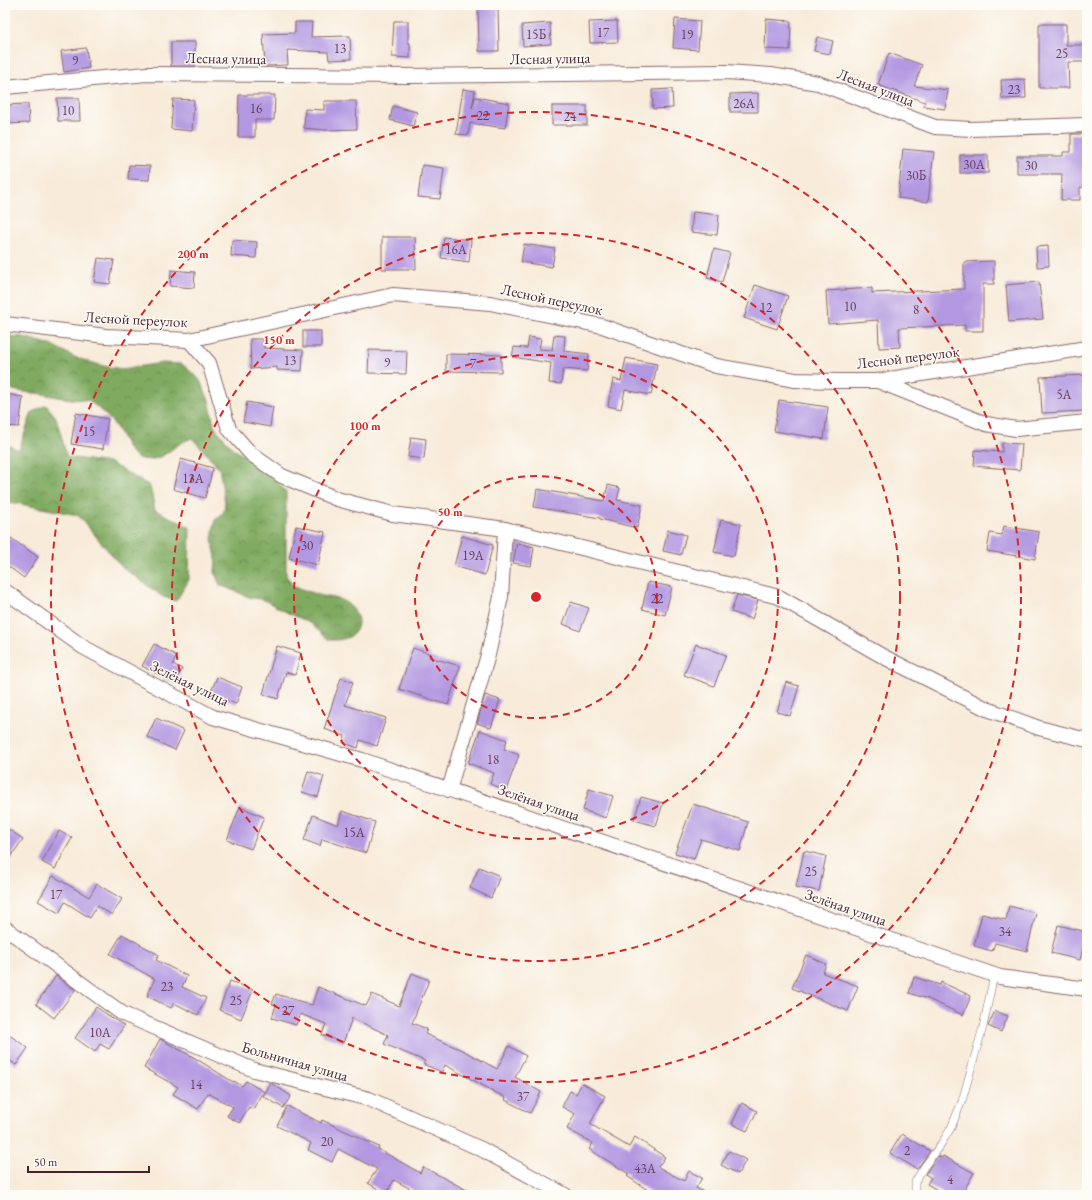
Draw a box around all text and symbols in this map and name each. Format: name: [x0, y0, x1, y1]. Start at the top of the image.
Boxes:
house number: 17: [597, 24, 610, 41]
house number: 15Б: [526, 26, 546, 43]
house number: 19: [681, 26, 694, 43]
house number: 13: [334, 40, 346, 57]
house number: 25: [1056, 45, 1068, 62]
street label: Лесная улица: [185, 48, 267, 68]
street label: Лесная улица: [509, 48, 591, 68]
house number: 9: [72, 52, 79, 69]
street label: Лесная улица: [835, 64, 917, 110]
house number: 23: [1008, 81, 1020, 98]
house number: 26А: [733, 95, 756, 112]
house number: 16: [250, 100, 262, 117]
house number: 10: [62, 102, 74, 119]
house number: 22: [477, 107, 490, 124]
house number: 24: [564, 108, 577, 125]
house number: 30А: [963, 156, 986, 173]
house number: 30: [1025, 157, 1037, 174]
house number: 30Б: [906, 167, 926, 184]
house number: 16А: [445, 241, 468, 258]
text: 200 m: [177, 246, 209, 262]
street label: Лесной переулок: [499, 279, 605, 319]
house number: 10: [844, 298, 856, 315]
house number: 12: [760, 299, 773, 316]
house number: 8: [913, 301, 919, 318]
street label: Лесной переулок: [84, 307, 188, 331]
text: 150 m: [263, 332, 295, 348]
street label: Лесной переулок: [856, 341, 960, 373]
house number: 13: [284, 352, 296, 369]
house number: 9: [384, 354, 391, 371]
house number: 7: [470, 355, 477, 372]
house number: 5А: [1056, 386, 1073, 403]
text: 100 m: [349, 418, 381, 434]
house number: 15: [83, 423, 95, 440]
house number: 13А: [182, 470, 205, 487]
text: 50 m: [437, 504, 463, 520]
house number: 30: [301, 537, 313, 554]
house number: 19А: [462, 547, 485, 564]
centre of rings: [529, 590, 543, 604]
house number: 22: [651, 590, 664, 607]
street label: Зелёная улица: [148, 656, 232, 710]
house number: 18: [487, 751, 499, 768]
street label: Зелёная улица: [496, 779, 582, 825]
house number: 15А: [343, 824, 366, 841]
house number: 25: [805, 863, 817, 880]
street label: Зелёная улица: [803, 884, 889, 930]
house number: 17: [50, 886, 63, 903]
house number: 34: [999, 923, 1012, 940]
house number: 23: [161, 978, 173, 995]
house number: 25: [230, 992, 242, 1009]
house number: 27: [282, 1002, 295, 1019]
house number: 10А: [89, 1024, 112, 1041]
street label: Больничная улица: [240, 1037, 350, 1085]
house number: 14: [190, 1076, 203, 1093]
house number: 37: [517, 1088, 530, 1105]
house number: 20: [321, 1133, 333, 1150]
house number: 2: [904, 1142, 911, 1159]
scale bar: [28, 1148, 149, 1174]
text: 50 m: [34, 1154, 58, 1170]
house number: 43А: [634, 1160, 657, 1177]
house number: 4: [947, 1171, 954, 1188]

